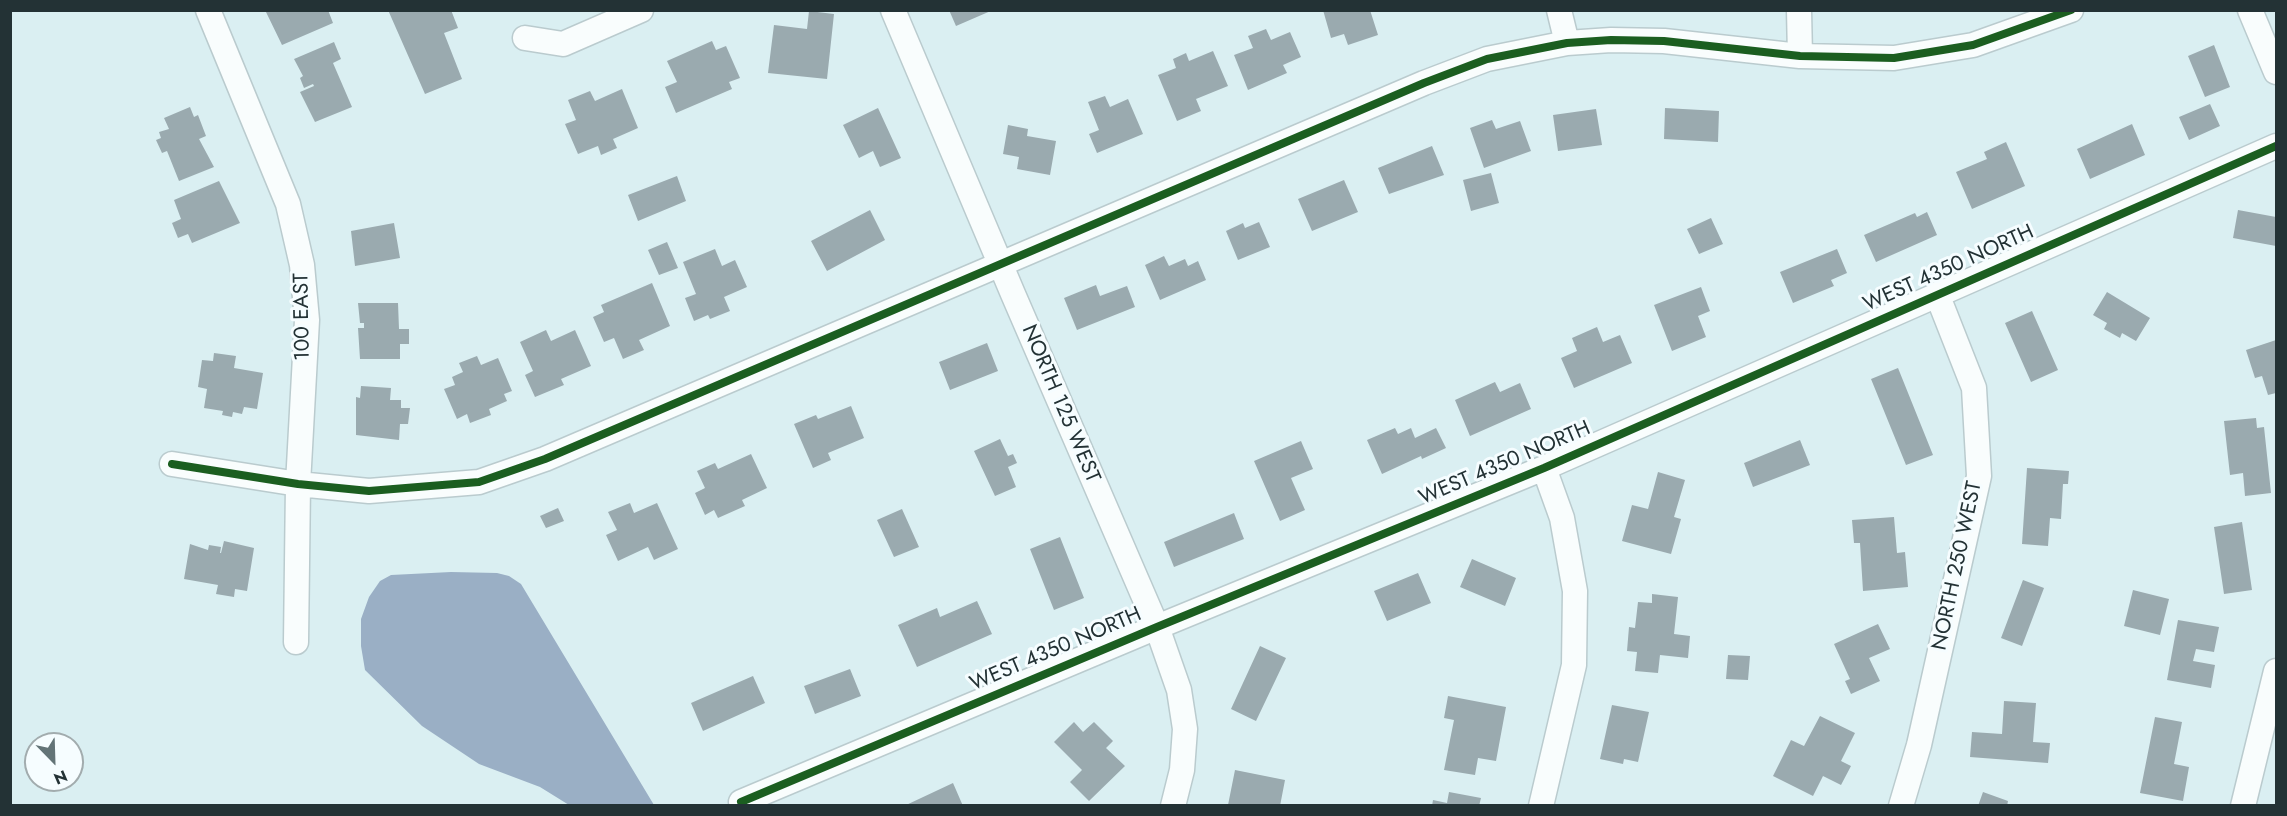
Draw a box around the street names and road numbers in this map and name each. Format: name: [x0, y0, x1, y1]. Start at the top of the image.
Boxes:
street label: WEST 4350 NORTH: [1860, 220, 2038, 318]
street label: 100 EAST: [290, 273, 316, 361]
street label: NORTH 125 WEST: [1015, 321, 1105, 487]
street label: WEST 4350 NORTH: [1415, 416, 1595, 512]
street label: NORTH 250 WEST: [1928, 479, 1988, 653]
street label: WEST 4350 NORTH: [966, 602, 1146, 698]

